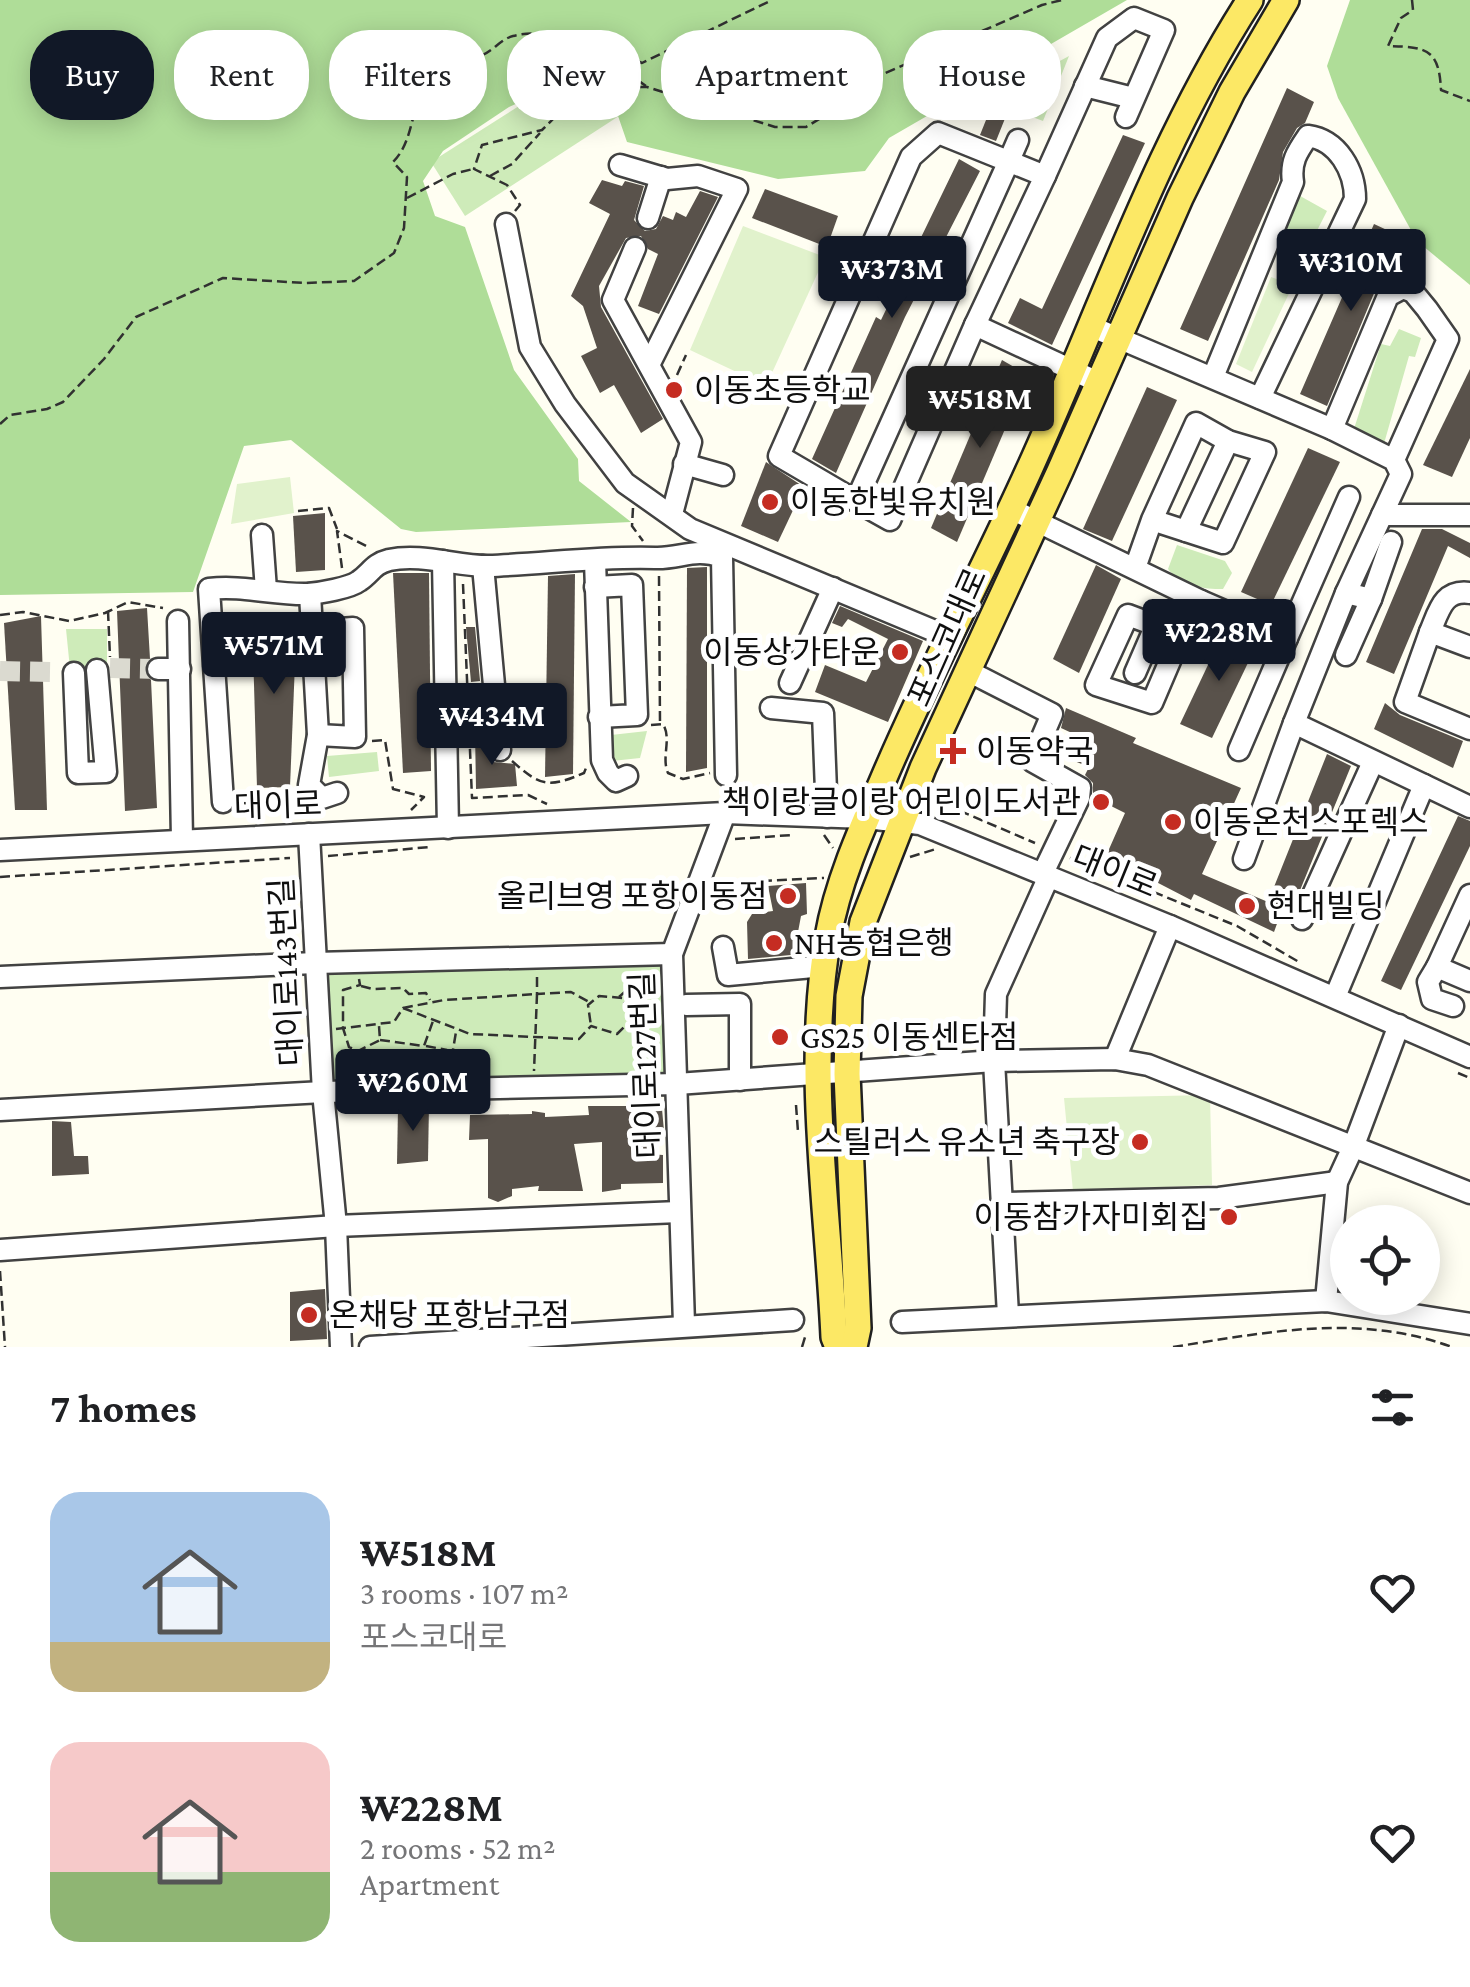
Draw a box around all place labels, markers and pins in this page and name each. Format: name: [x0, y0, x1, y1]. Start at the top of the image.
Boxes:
pin: ₩310M: [1281, 229, 1421, 314]
pin: ₩373M: [822, 236, 962, 321]
pin: ₩518M: [910, 366, 1050, 451]
place label: 이동초등학교: [694, 372, 871, 408]
marker: 이동초등학교: [663, 379, 685, 401]
place label: 이동한빛유치원: [790, 484, 996, 520]
marker: 이동한빛유치원: [759, 491, 781, 513]
pin: ₩228M: [1149, 599, 1289, 684]
pin: ₩571M: [204, 612, 344, 697]
place label: 이동상가타운: [703, 634, 880, 670]
marker: 이동상가타운: [889, 641, 911, 663]
pin: ₩434M: [422, 683, 562, 768]
place label: 이동약국: [976, 733, 1094, 769]
marker: 이동약국: [940, 738, 966, 764]
place label: 책이랑글이랑 어린이도서관: [722, 784, 1081, 820]
marker: 책이랑글이랑 어린이도서관: [1090, 791, 1112, 813]
place label: 이동온천스포렉스: [1193, 804, 1429, 840]
marker: 이동온천스포렉스: [1162, 811, 1184, 833]
place label: 올리브영 포항이동점: [497, 878, 768, 914]
marker: 올리브영 포항이동점: [777, 885, 799, 907]
place label: 현대빌딩: [1267, 888, 1385, 924]
marker: 현대빌딩: [1236, 895, 1258, 917]
place label: NH농협은행: [794, 925, 954, 961]
marker: NH농협은행: [763, 932, 785, 954]
place label: GS25 이동센타점: [800, 1019, 1019, 1055]
marker: GS25 이동센타점: [769, 1026, 791, 1048]
pin: ₩260M: [343, 1049, 483, 1134]
place label: 스틸러스 유소년 축구장: [814, 1124, 1120, 1160]
marker: 스틸러스 유소년 축구장: [1129, 1131, 1151, 1153]
place label: 이동참가자미회집: [973, 1199, 1209, 1235]
marker: 이동참가자미회집: [1218, 1206, 1240, 1228]
place label: 온채당 포항남구점: [329, 1297, 571, 1333]
marker: 온채당 포항남구점: [298, 1304, 320, 1326]

